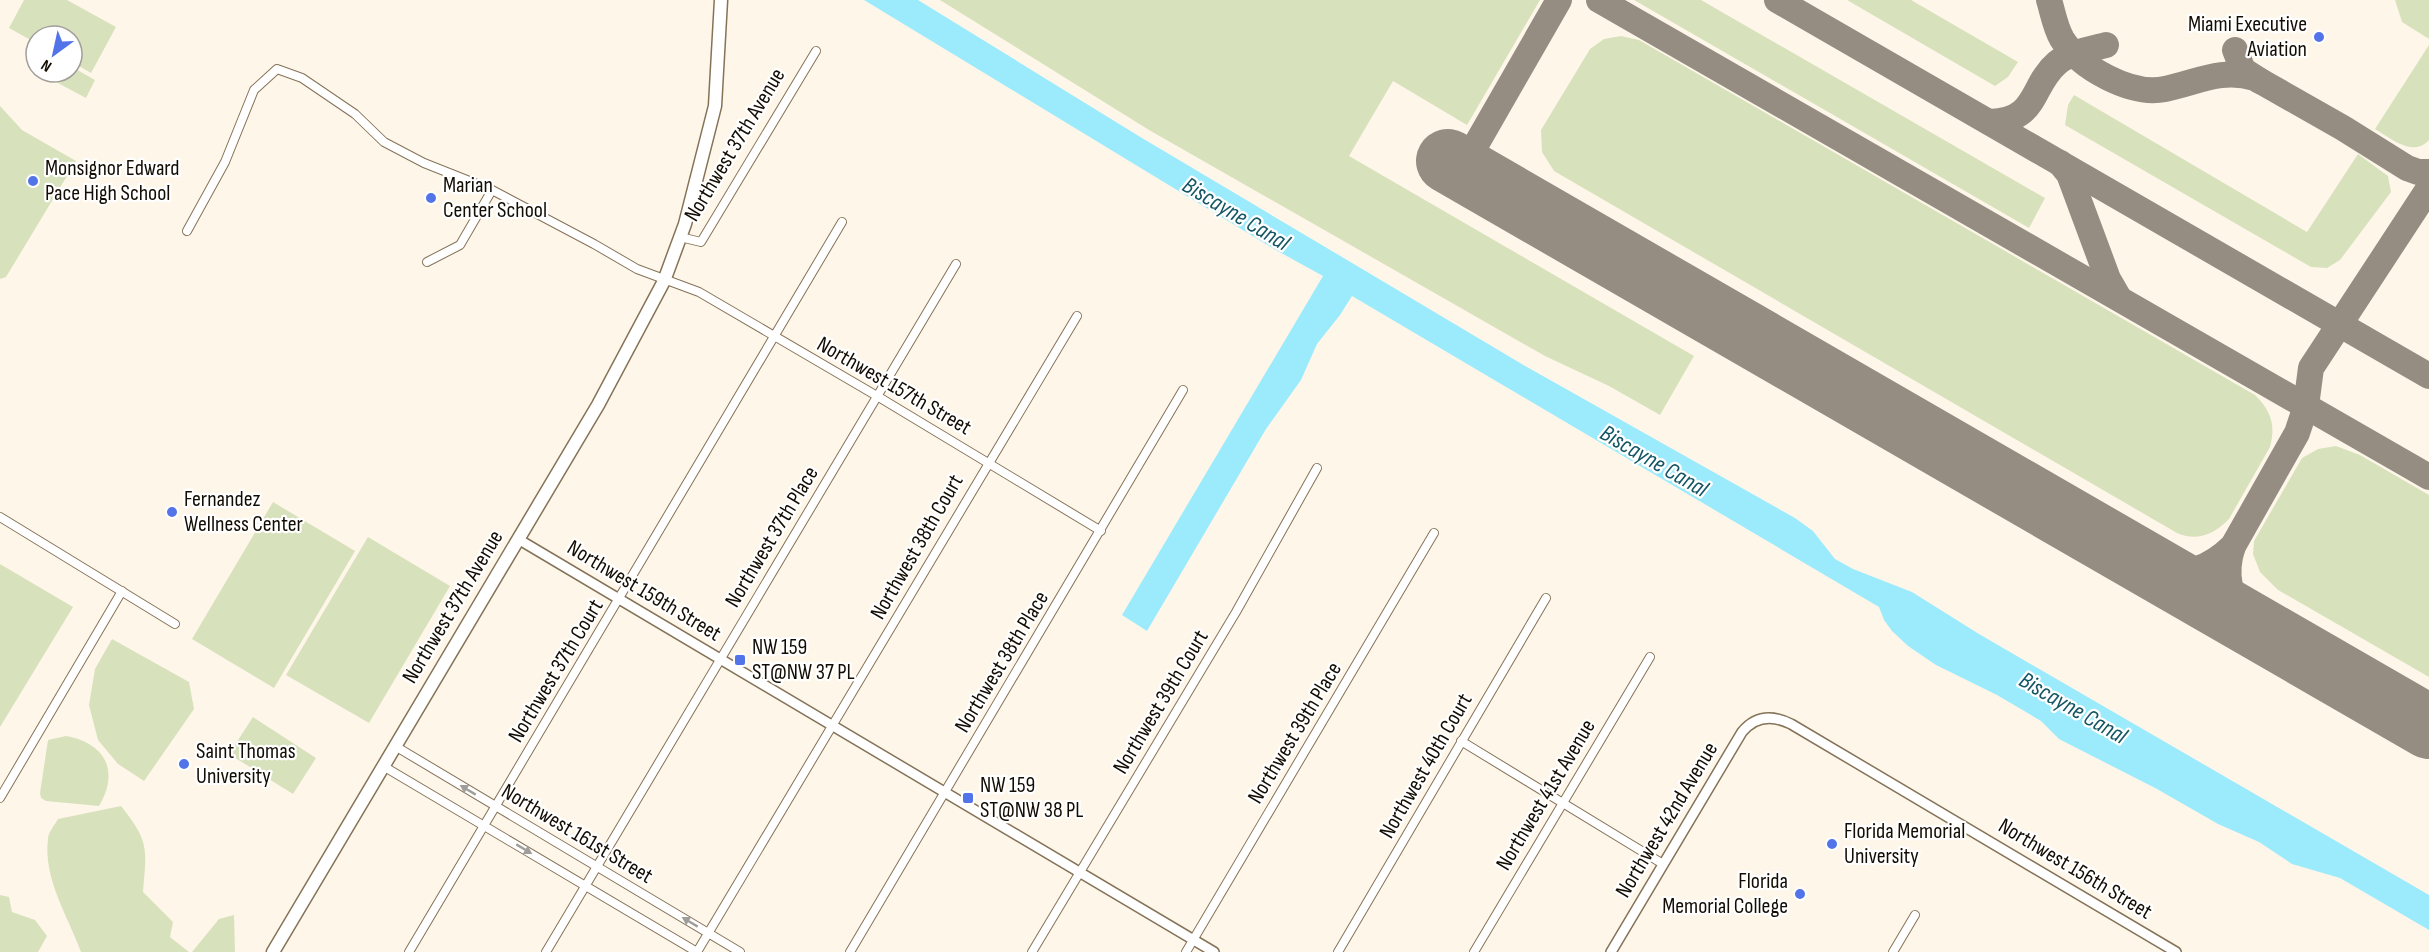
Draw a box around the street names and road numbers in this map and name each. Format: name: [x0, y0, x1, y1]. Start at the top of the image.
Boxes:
street label: Northwest 37th Avenue: [679, 64, 791, 226]
street label: Northwest 157th Street: [812, 331, 976, 441]
street label: Northwest 37th Place: [719, 462, 825, 612]
street label: Northwest 38th Court: [865, 469, 970, 624]
street label: Northwest 37th Avenue: [397, 526, 509, 688]
street label: Northwest 159th Street: [562, 534, 726, 648]
street label: Northwest 38th Place: [949, 586, 1055, 738]
street label: Northwest 37th Court: [503, 594, 609, 747]
street label: Northwest 39th Court: [1107, 625, 1215, 779]
street label: Northwest 39th Place: [1242, 657, 1348, 809]
street label: Northwest 40th Court: [1374, 688, 1479, 843]
street label: Northwest 41st Avenue: [1490, 715, 1602, 875]
street label: Northwest 42nd Avenue: [1610, 737, 1724, 903]
street label: Northwest 161st Street: [496, 778, 658, 890]
street label: Northwest 156th Street: [1993, 812, 2157, 926]

